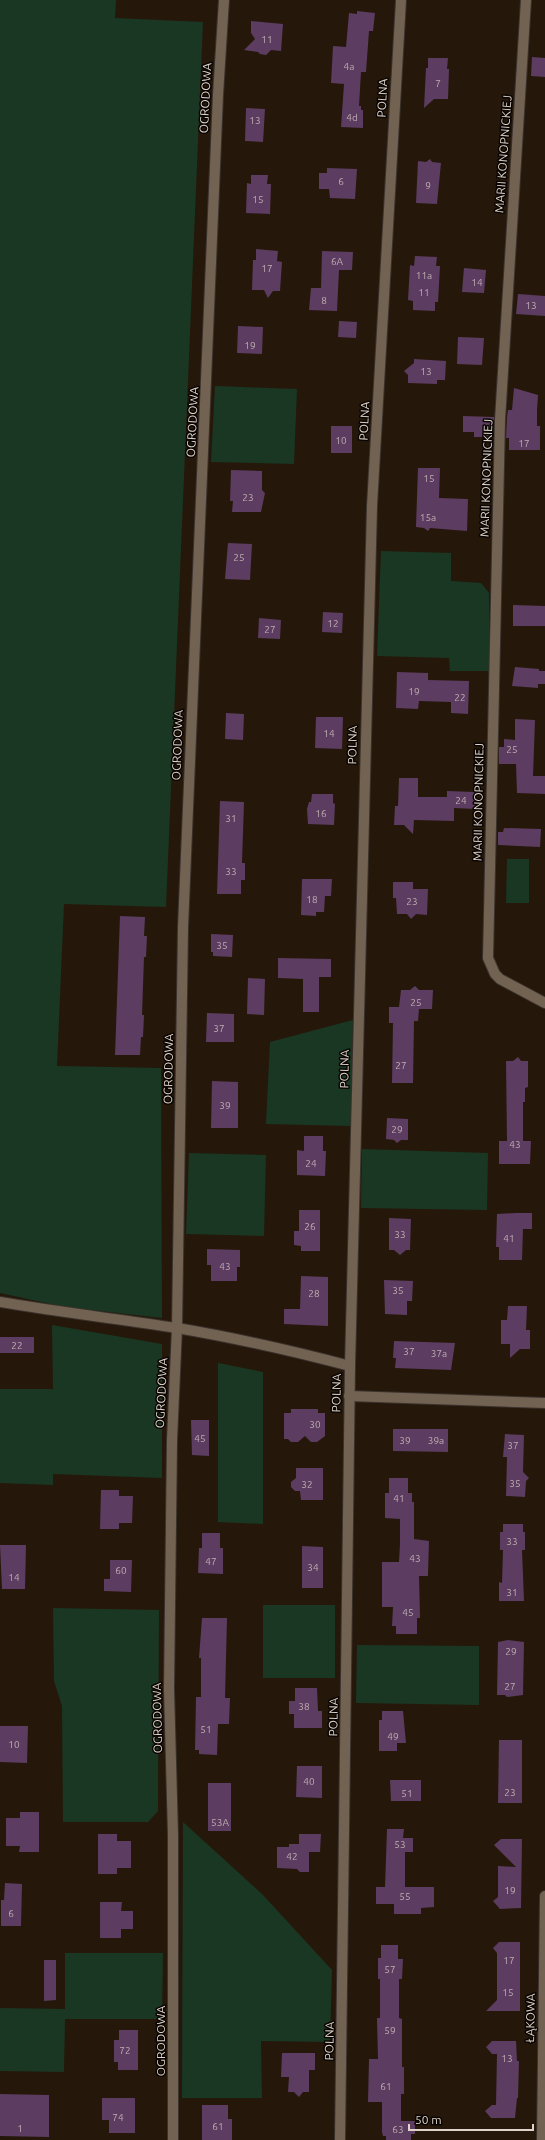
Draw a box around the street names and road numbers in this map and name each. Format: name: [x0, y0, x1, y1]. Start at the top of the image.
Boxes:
street label: OGRODOWA: [197, 62, 213, 134]
street label: POLNA: [374, 78, 390, 118]
street label: MARII KONOPNICKIEJ: [492, 95, 514, 213]
street label: OGRODOWA: [184, 386, 200, 458]
street label: POLNA: [356, 401, 372, 441]
street label: MARII KONOPNICKIEJ: [477, 419, 495, 537]
street label: OGRODOWA: [169, 709, 185, 780]
street label: POLNA: [345, 725, 359, 765]
street label: MARII KONOPNICKIEJ: [470, 743, 486, 861]
street label: OGRODOWA: [161, 1033, 175, 1104]
street label: POLNA: [337, 1049, 351, 1089]
street label: OGRODOWA: [153, 1357, 169, 1429]
street label: POLNA: [329, 1373, 343, 1413]
street label: OGRODOWA: [150, 1682, 164, 1753]
street label: POLNA: [326, 1697, 340, 1737]
street label: ŁĄKOWA: [523, 1993, 537, 2043]
street label: OGRODOWA: [154, 2006, 167, 2076]
street label: POLNA: [322, 2021, 336, 2061]

